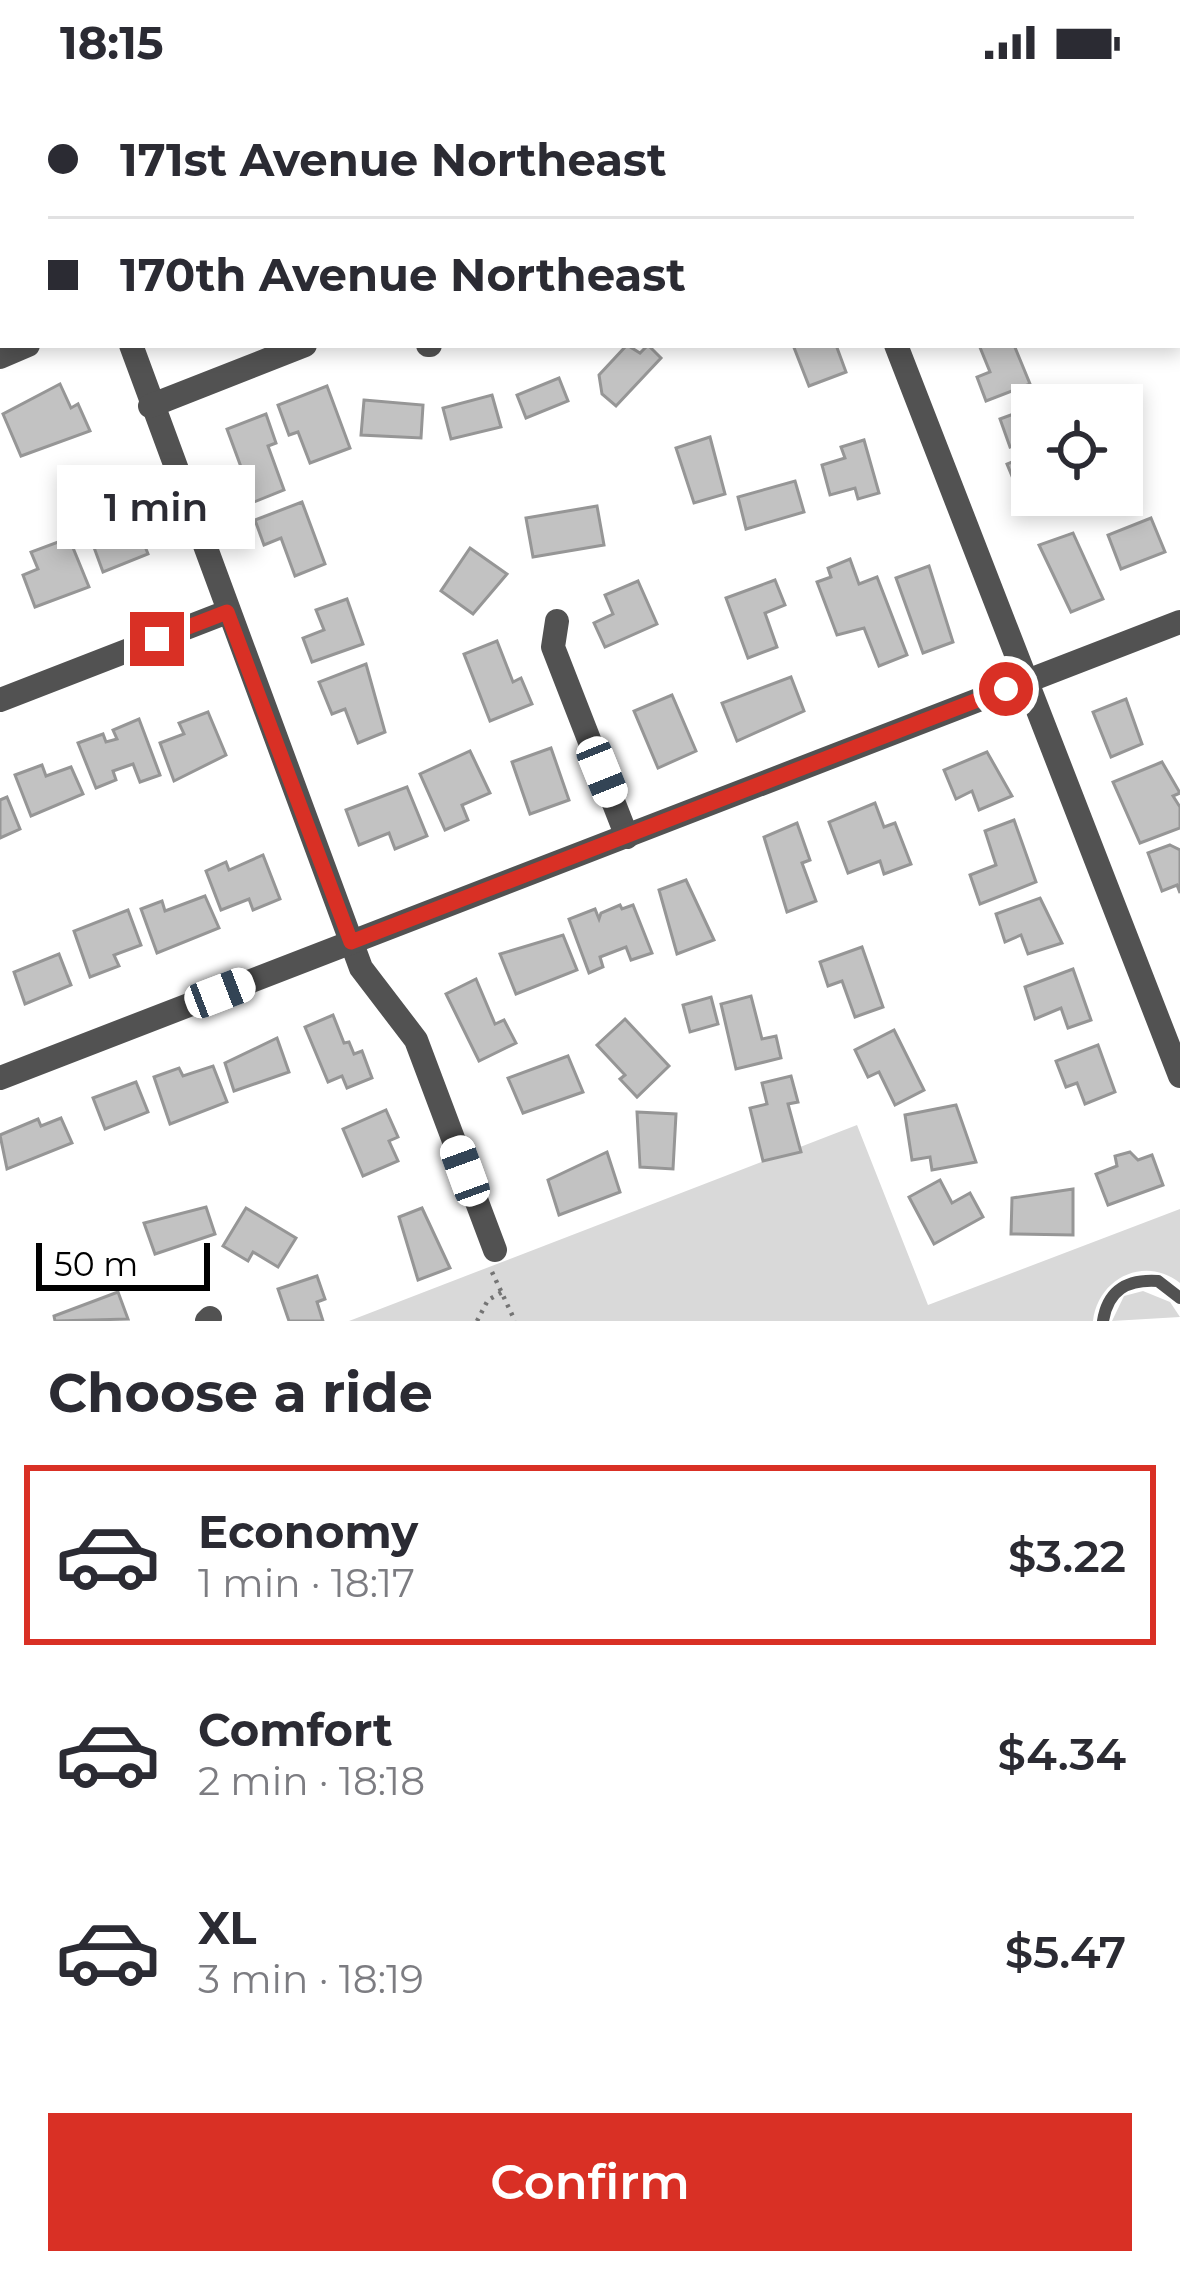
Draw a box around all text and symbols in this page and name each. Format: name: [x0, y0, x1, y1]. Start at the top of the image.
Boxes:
text: 18:15: [60, 15, 164, 70]
text: 171st Avenue Northeast: [120, 132, 667, 187]
text: 170th Avenue Northeast: [120, 247, 686, 302]
map controls: [1011, 384, 1143, 516]
button: locate: [1011, 384, 1143, 516]
callout: 1 min: [58, 465, 256, 549]
text: 1 min: [104, 483, 208, 531]
route end: [130, 612, 184, 666]
route start: [979, 662, 1033, 716]
car: [572, 732, 632, 812]
car: [180, 963, 260, 1023]
car: [436, 1131, 494, 1211]
scale bar: [36, 1237, 210, 1290]
text: 50 m: [54, 1244, 138, 1284]
text: Choose a ride: [48, 1360, 433, 1426]
icon: car: [54, 1501, 162, 1609]
text: Economy: [198, 1504, 418, 1559]
text: $3.22: [1008, 1528, 1126, 1583]
text: 1 min · 18:17: [198, 1559, 415, 1607]
icon: car: [54, 1699, 162, 1807]
text: Comfort: [198, 1702, 393, 1757]
text: $4.34: [998, 1726, 1126, 1781]
text: 2 min · 18:18: [198, 1757, 425, 1805]
icon: car: [54, 1897, 162, 2005]
text: XL: [198, 1900, 256, 1955]
text: $5.47: [1005, 1924, 1126, 1979]
text: 3 min · 18:19: [198, 1955, 424, 2003]
button: Confirm: [48, 2113, 1132, 2251]

